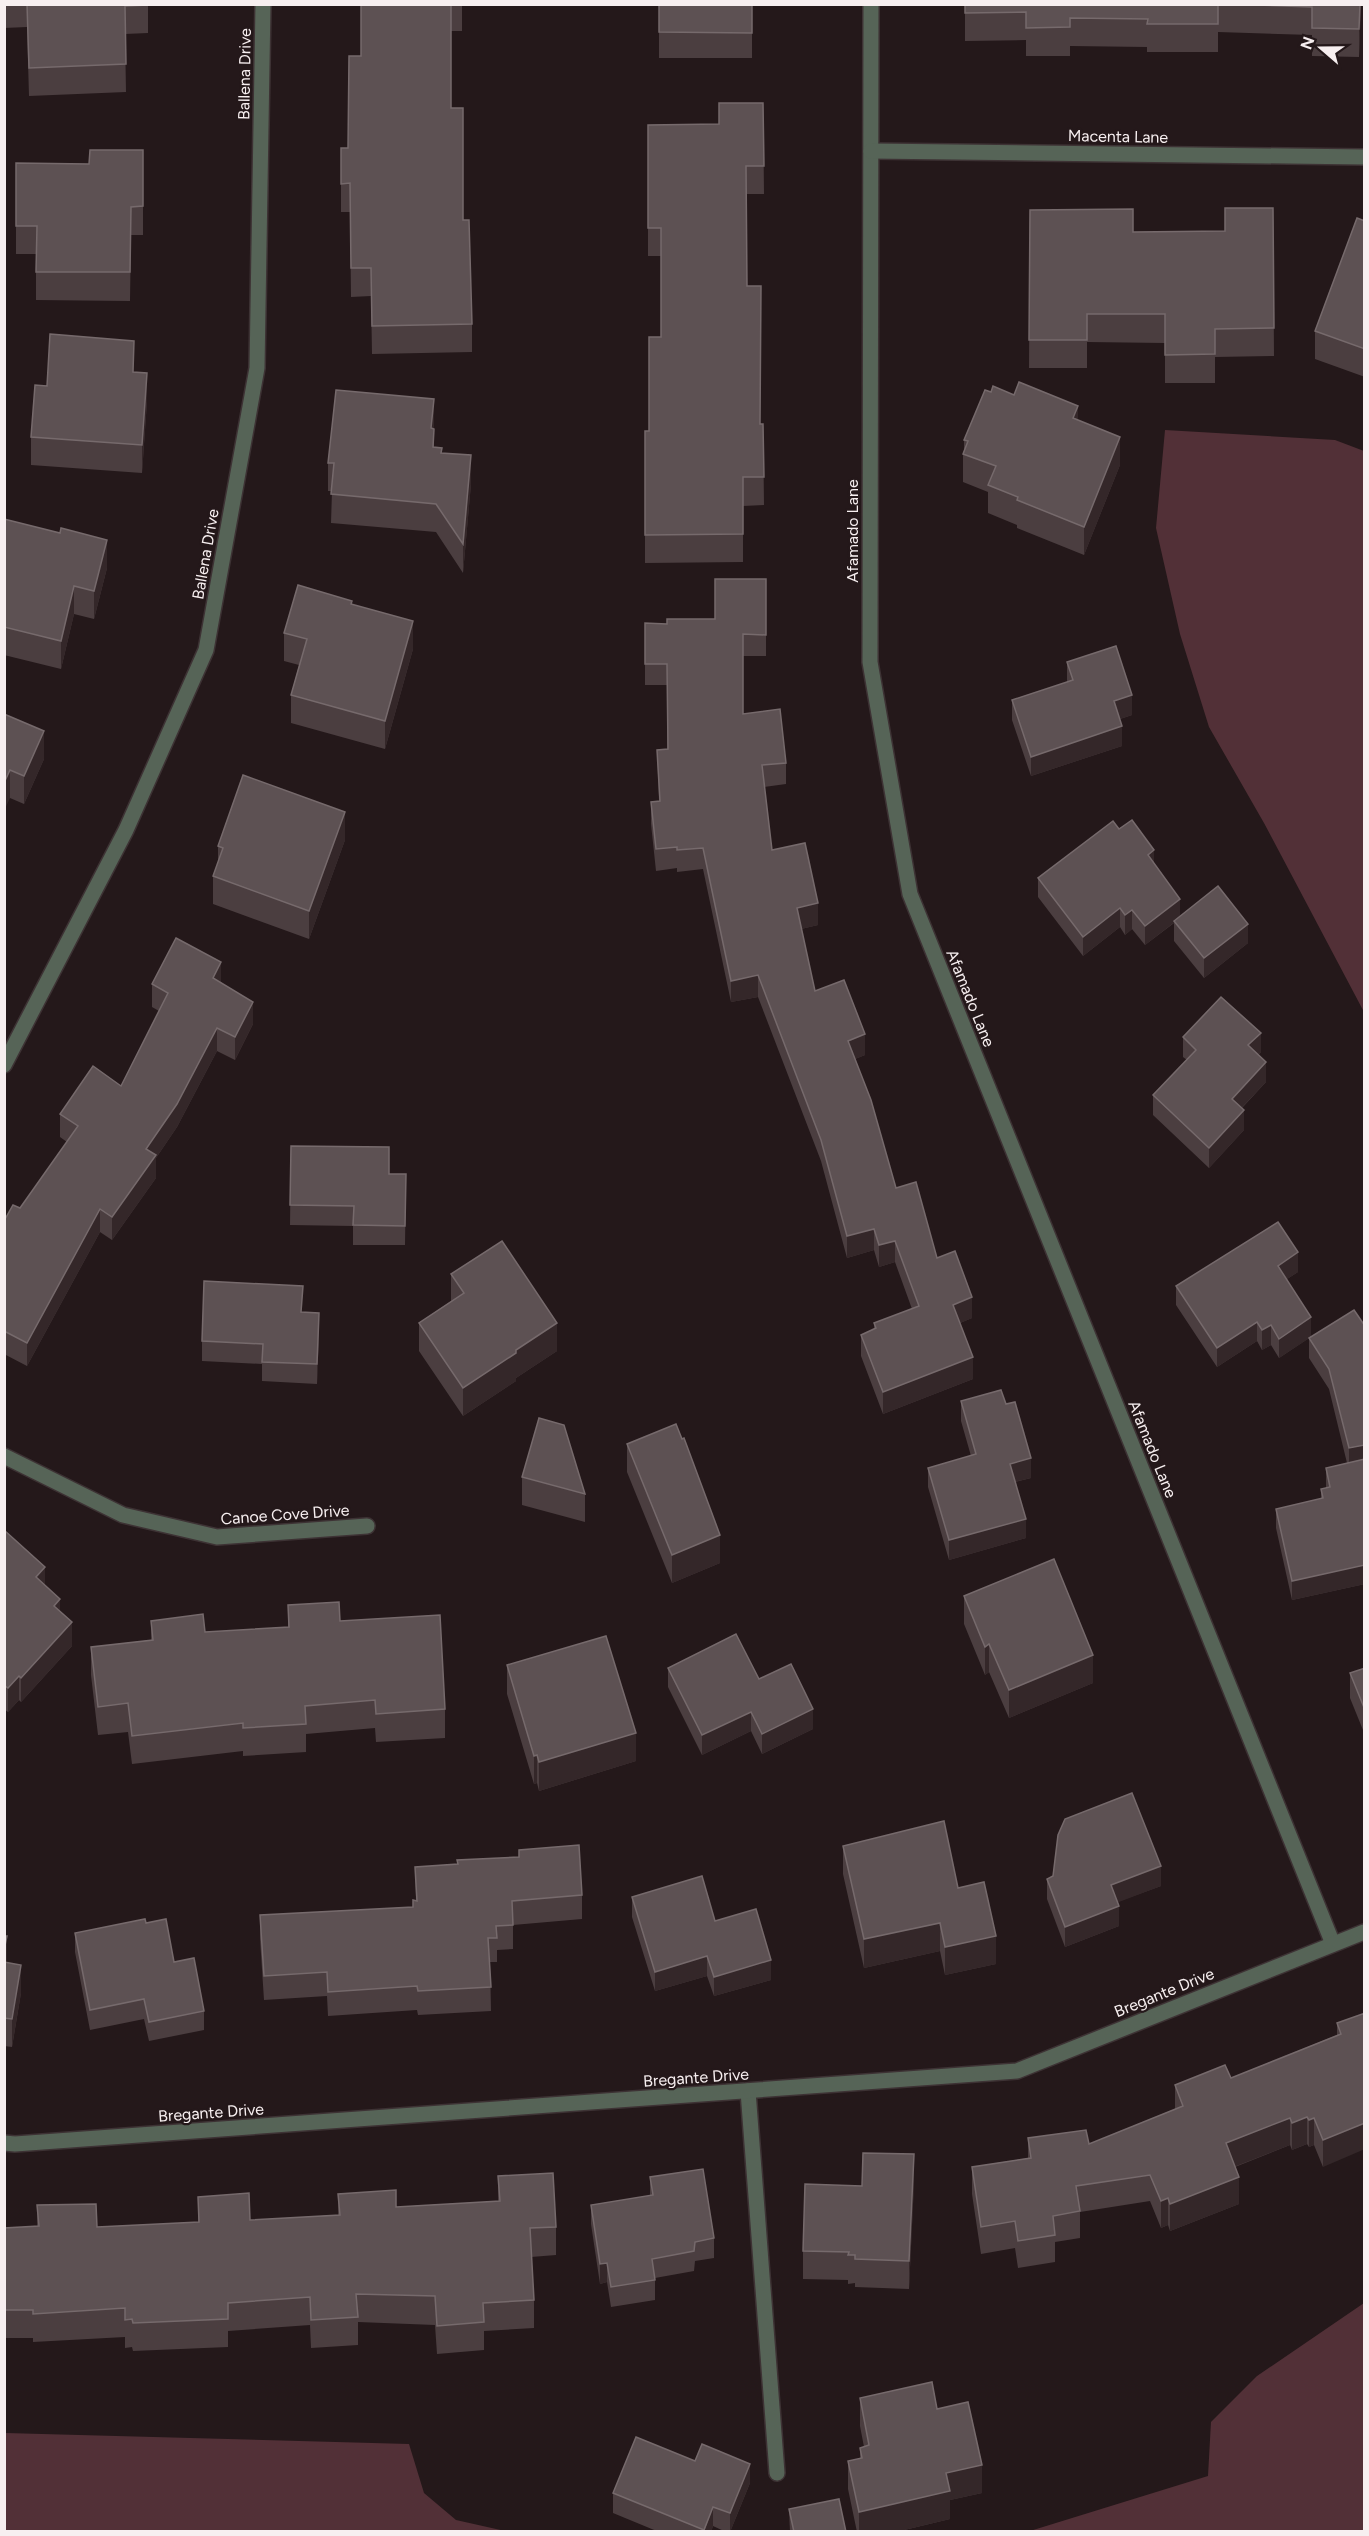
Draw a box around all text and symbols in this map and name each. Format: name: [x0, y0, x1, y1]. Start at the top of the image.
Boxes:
north arrow: [1291, 18, 1351, 78]
street label: Ballena Drive: [234, 28, 255, 120]
text: N: [1296, 34, 1318, 52]
street label: Macenta Lane: [1068, 126, 1169, 147]
street label: Afamado Lane: [843, 479, 862, 583]
street label: Ballena Drive: [188, 507, 223, 601]
street label: Afamado Lane: [942, 947, 999, 1050]
street label: Afamado Lane: [1124, 1398, 1181, 1501]
street label: Canoe Cove Drive: [220, 1501, 350, 1528]
street label: Bregante Drive: [1111, 1964, 1217, 2021]
street label: Bregante Drive: [642, 2064, 750, 2091]
street label: Bregante Drive: [157, 2099, 265, 2126]

